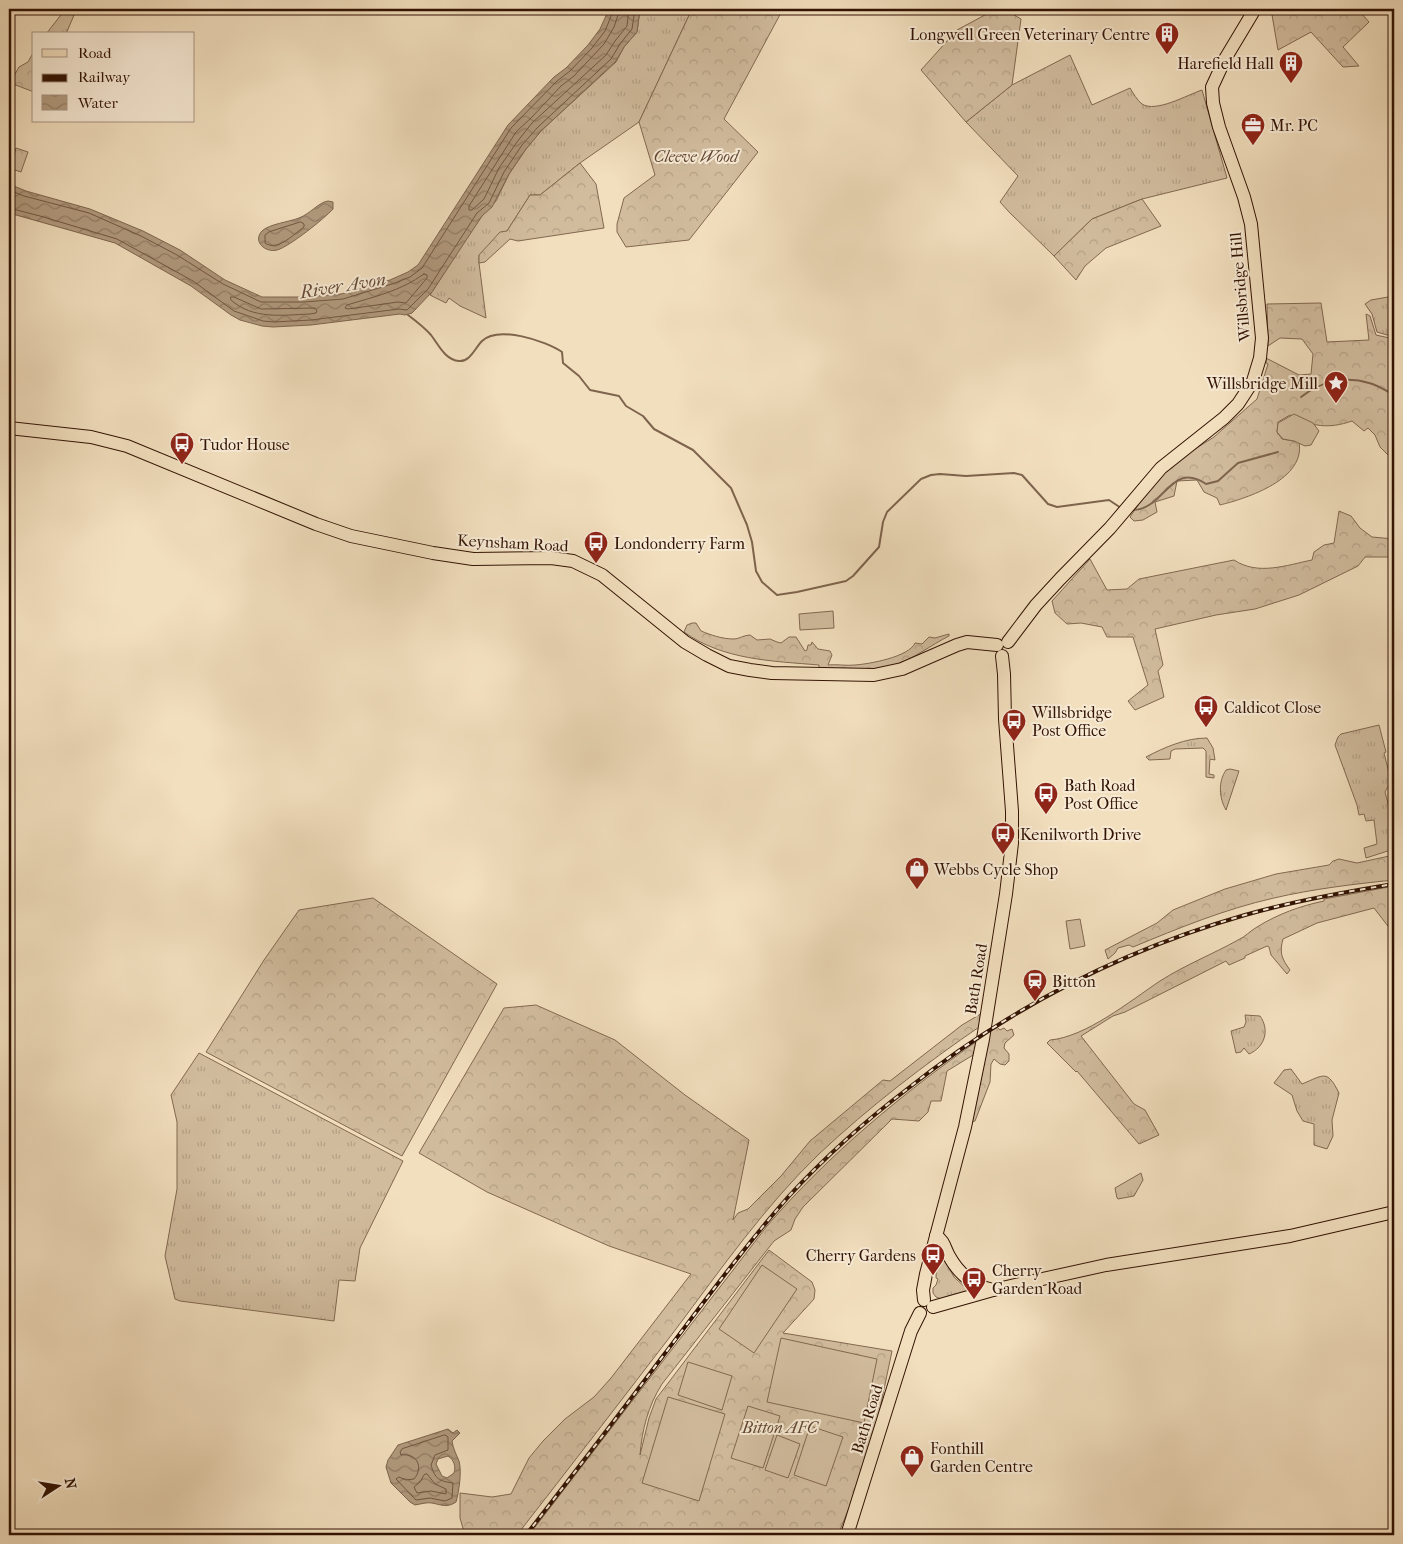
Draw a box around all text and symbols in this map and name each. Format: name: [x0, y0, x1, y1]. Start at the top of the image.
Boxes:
building icon: Longwell Green Veterinary Centre: [1154, 21, 1180, 55]
place label: Longwell Green Veterinary Centre: [910, 25, 1150, 44]
legend: [32, 32, 195, 122]
text: Road: [78, 44, 112, 62]
building icon: Harefield Hall: [1278, 50, 1304, 84]
place label: Harefield Hall: [1177, 54, 1275, 73]
text: Railway: [78, 68, 131, 86]
text: Water: [77, 94, 118, 112]
office icon: Mr. PC: [1240, 112, 1266, 146]
place label: Mr. PC: [1270, 116, 1318, 135]
park label: Cleeve Wood: [654, 147, 740, 166]
street label: Willsbridge Hill: [1226, 231, 1254, 343]
water label: River Avon: [297, 269, 388, 303]
place icon: Willsbridge Mill: [1323, 370, 1349, 404]
place label: Willsbridge Mill: [1205, 374, 1319, 393]
bus stop icon: Tudor House: [169, 431, 195, 465]
place label: Tudor House: [200, 435, 290, 454]
bus stop icon: Londonderry Farm: [583, 530, 609, 564]
street label: Keynsham Road: [457, 531, 569, 555]
place label: Londonderry Farm: [614, 534, 746, 553]
bus stop icon: Caldicot Close: [1193, 694, 1219, 728]
place label: Caldicot Close: [1224, 698, 1321, 717]
place label: Willsbridge Post Office: [1031, 703, 1112, 740]
bus stop icon: Willsbridge Post Office: [1001, 708, 1027, 742]
place label: Bath Road Post Office: [1064, 776, 1138, 813]
bus stop icon: Bath Road Post Office: [1033, 781, 1059, 815]
bus stop icon: Kenilworth Drive: [990, 821, 1016, 855]
place label: Kenilworth Drive: [1020, 825, 1141, 844]
shop icon: Webbs Cycle Shop: [904, 856, 930, 890]
place label: Webbs Cycle Shop: [933, 860, 1059, 879]
street label: Bath Road: [961, 942, 991, 1016]
station icon: Bitton: [1022, 968, 1048, 1002]
place label: Bitton: [1052, 972, 1096, 991]
bus stop icon: Cherry Gardens: [920, 1242, 946, 1276]
place label: Cherry Gardens: [806, 1246, 916, 1265]
place label: Cherry Garden Road: [992, 1261, 1083, 1298]
bus stop icon: Cherry Garden Road: [961, 1266, 987, 1300]
street label: Bath Road: [847, 1382, 887, 1456]
park label: Bitton AFC: [741, 1418, 820, 1437]
place label: Fonthill Garden Centre: [930, 1439, 1033, 1476]
shop icon: Fonthill Garden Centre: [899, 1444, 925, 1478]
north arrow: [32, 1462, 82, 1512]
text: N: [61, 1476, 80, 1491]

